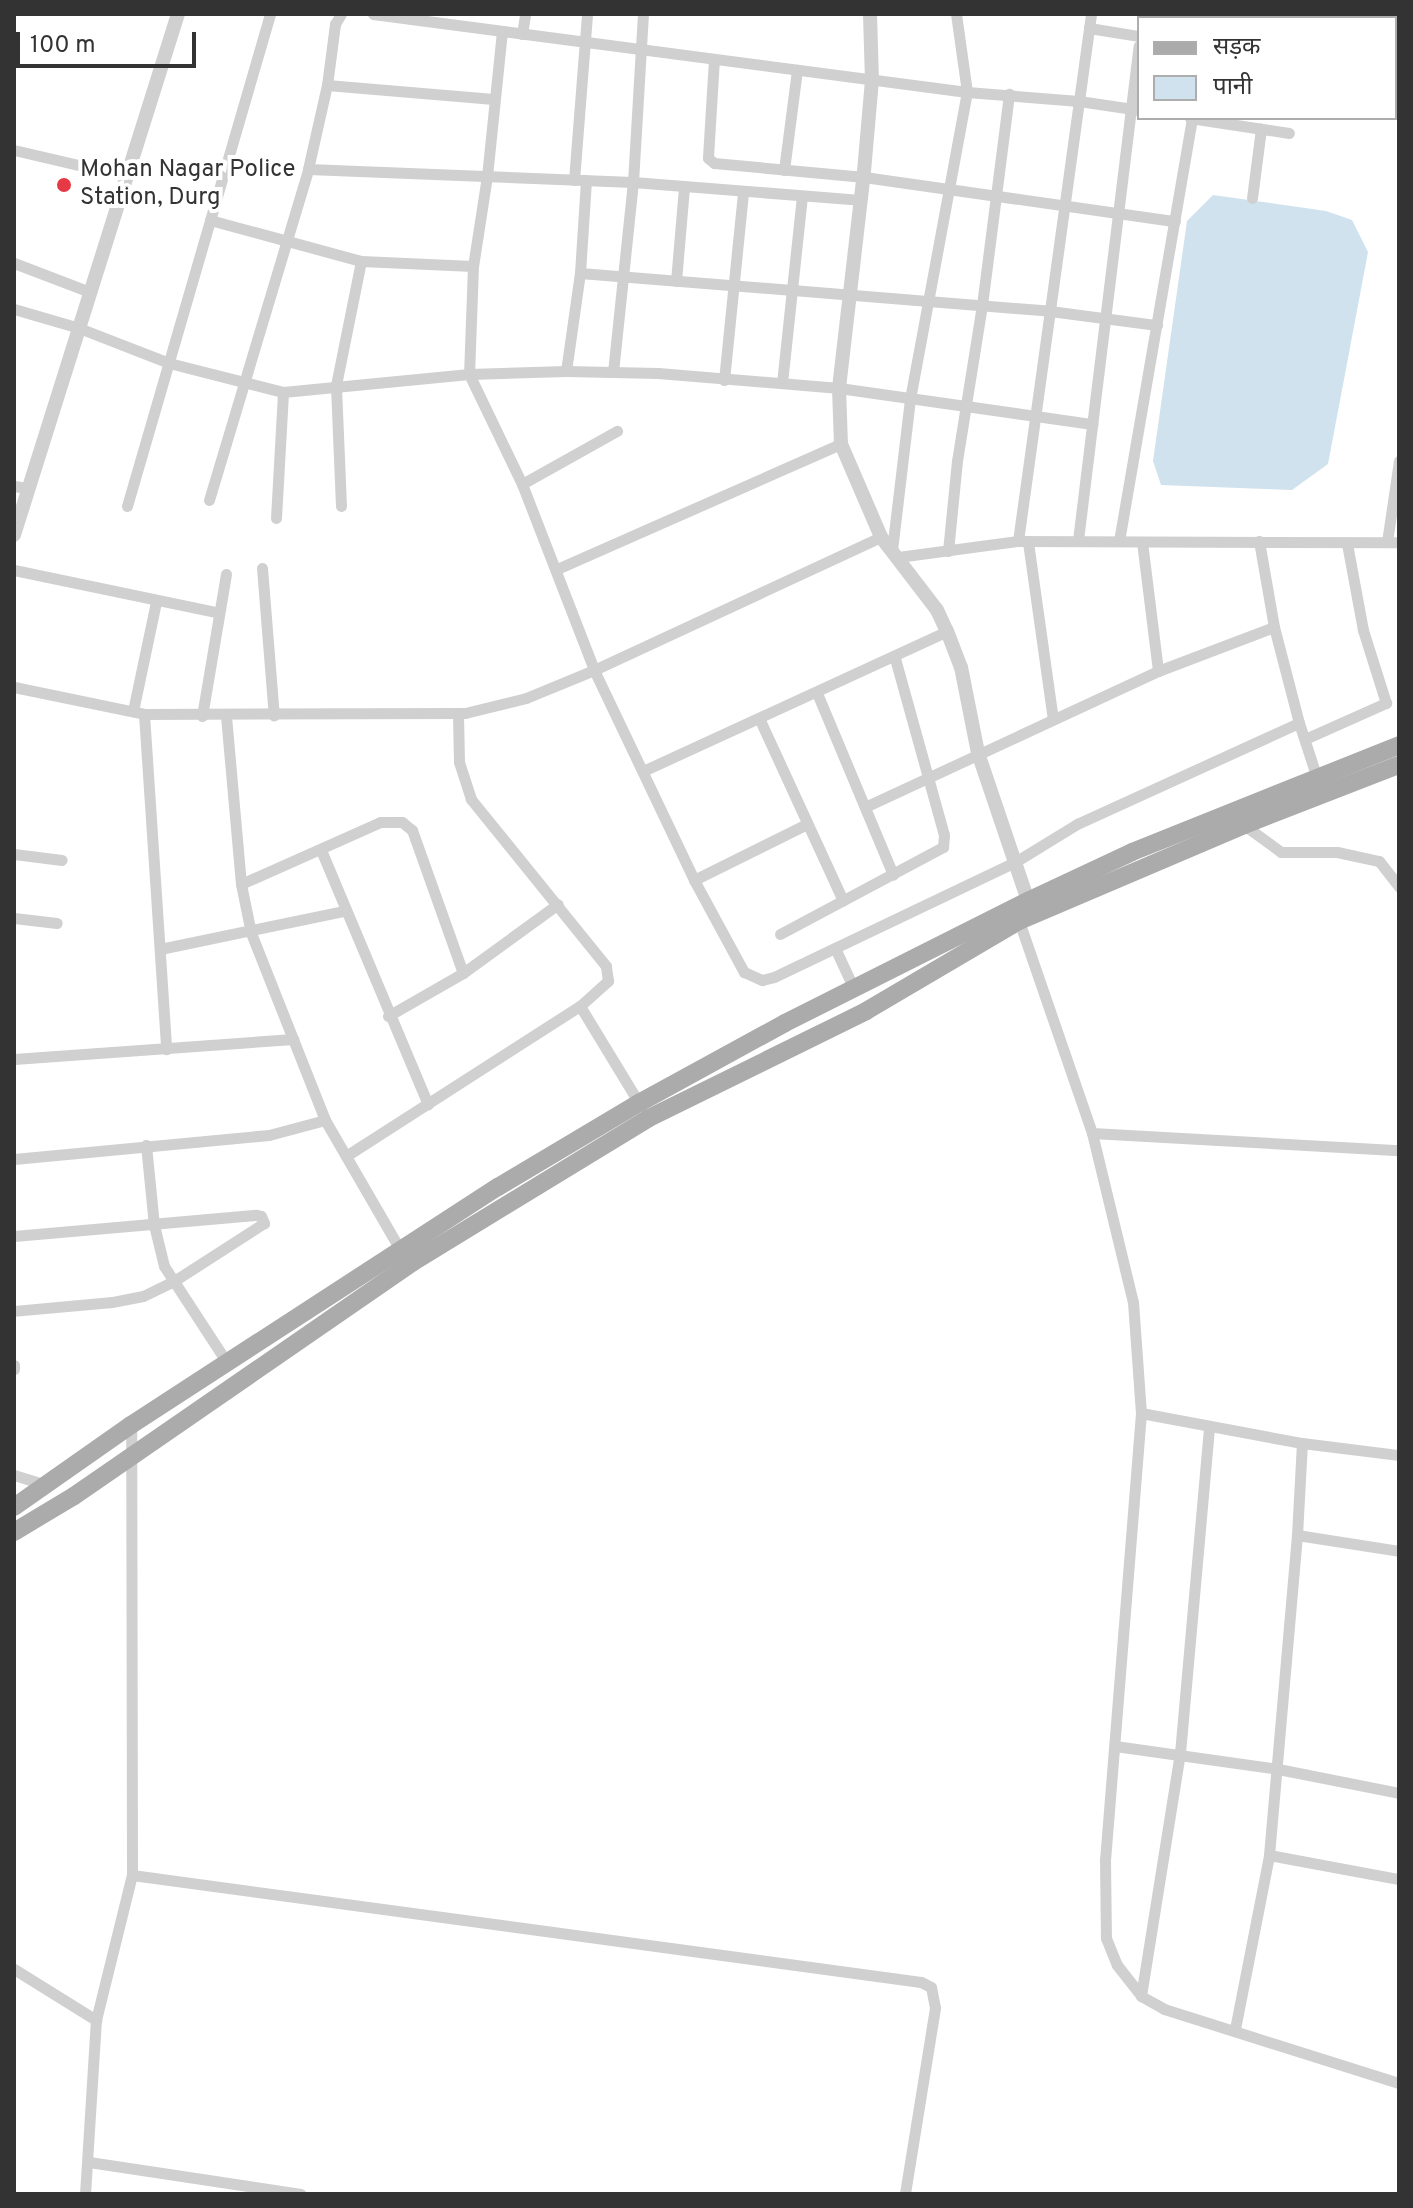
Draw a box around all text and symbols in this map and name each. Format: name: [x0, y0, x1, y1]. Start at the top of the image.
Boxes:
scale bar: [20, 16, 200, 66]
legend: [1137, 16, 1397, 120]
text: 100 m: [30, 31, 96, 61]
text: सड़क: [1213, 33, 1261, 63]
text: पानी: [1213, 73, 1252, 103]
place label: Mohan Nagar Police Station, Durg: [80, 157, 295, 213]
marker: Mohan Nagar Police Station, Durg: [55, 176, 73, 194]

